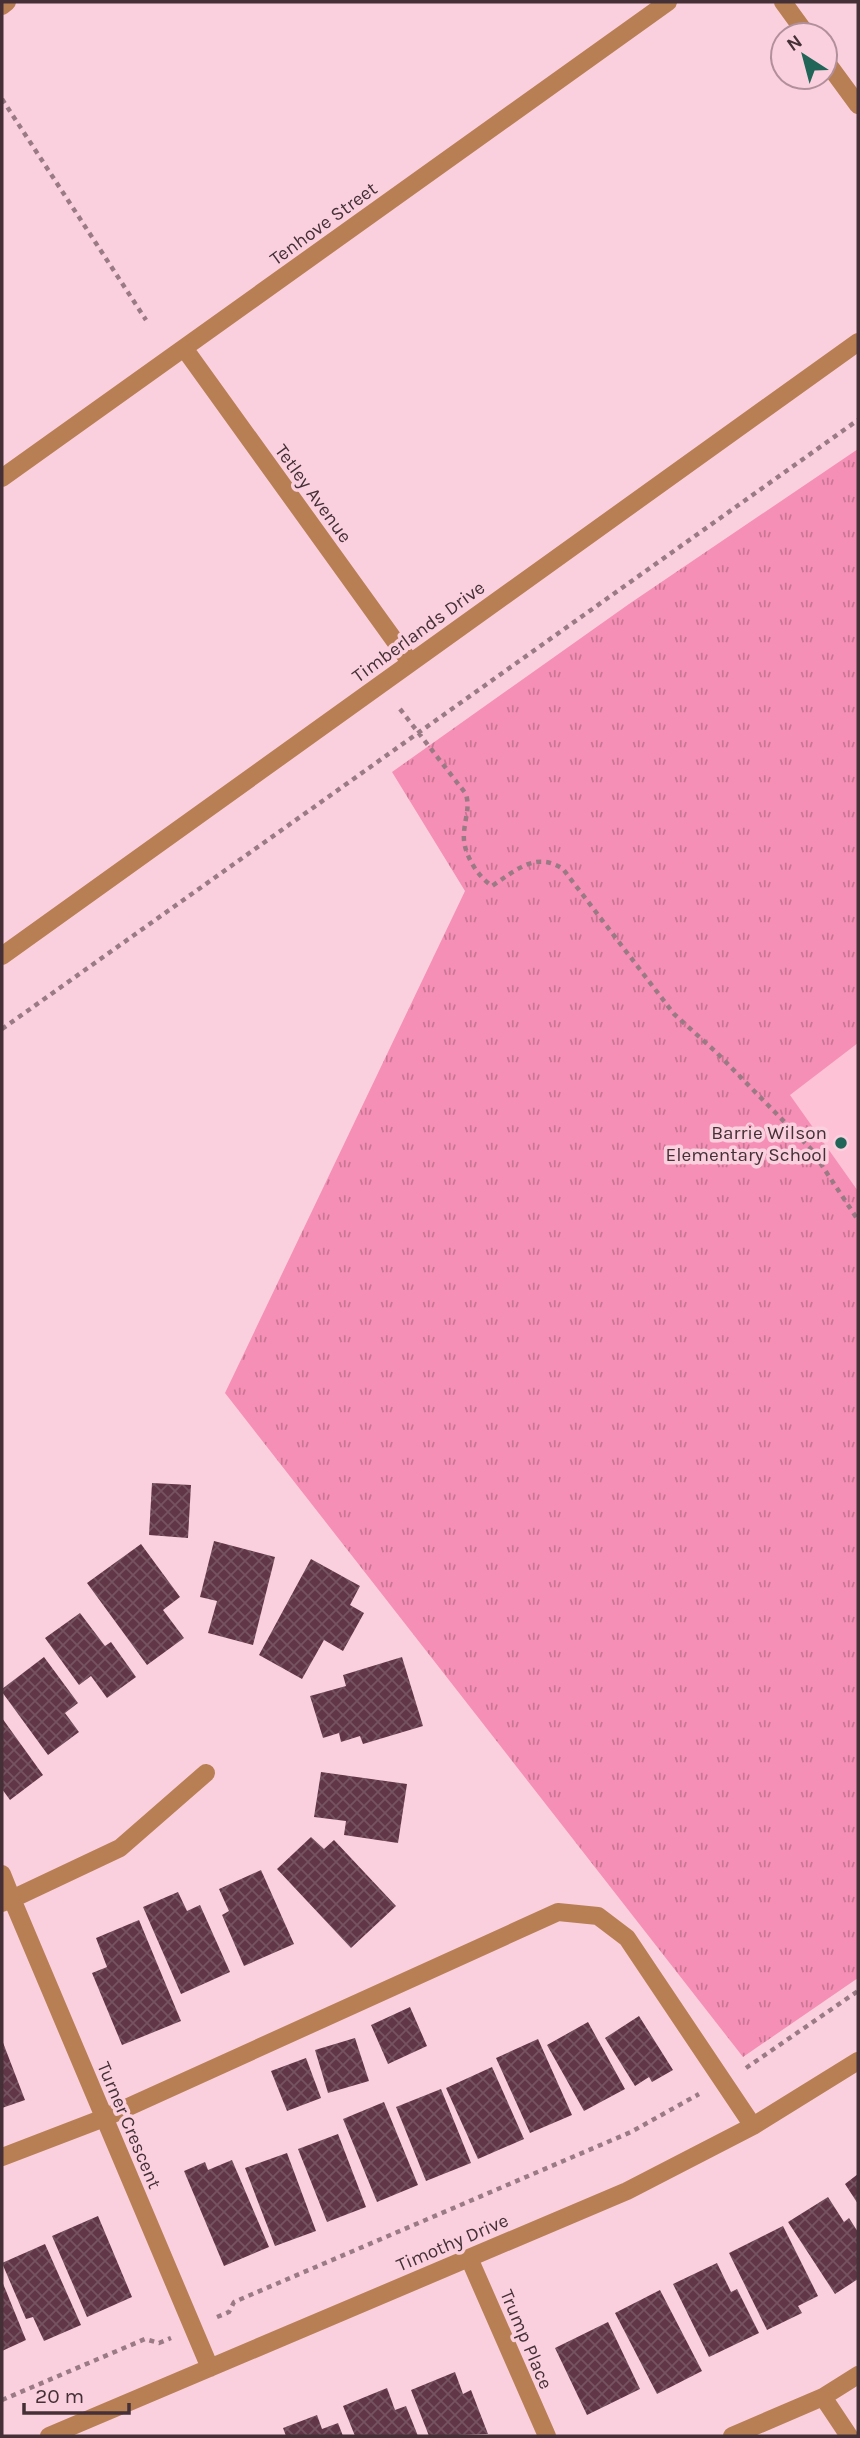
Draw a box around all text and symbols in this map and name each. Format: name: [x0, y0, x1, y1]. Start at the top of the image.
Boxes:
north arrow: [769, 21, 839, 91]
text: N: [783, 30, 807, 56]
street label: Tenhove Street: [266, 178, 381, 270]
street label: Tetley Avenue: [270, 440, 356, 547]
street label: Timberlands Drive: [348, 576, 489, 687]
place label: Barrie Wilson Elementary School: [666, 1122, 827, 1166]
marker: Barrie Wilson Elementary School: [833, 1135, 849, 1151]
street label: Turner Crescent: [92, 2059, 166, 2192]
street label: Timothy Drive: [393, 2209, 512, 2276]
street label: Trump Place: [495, 2286, 557, 2392]
scale bar: [24, 2372, 130, 2416]
text: 20 m: [35, 2384, 84, 2408]

